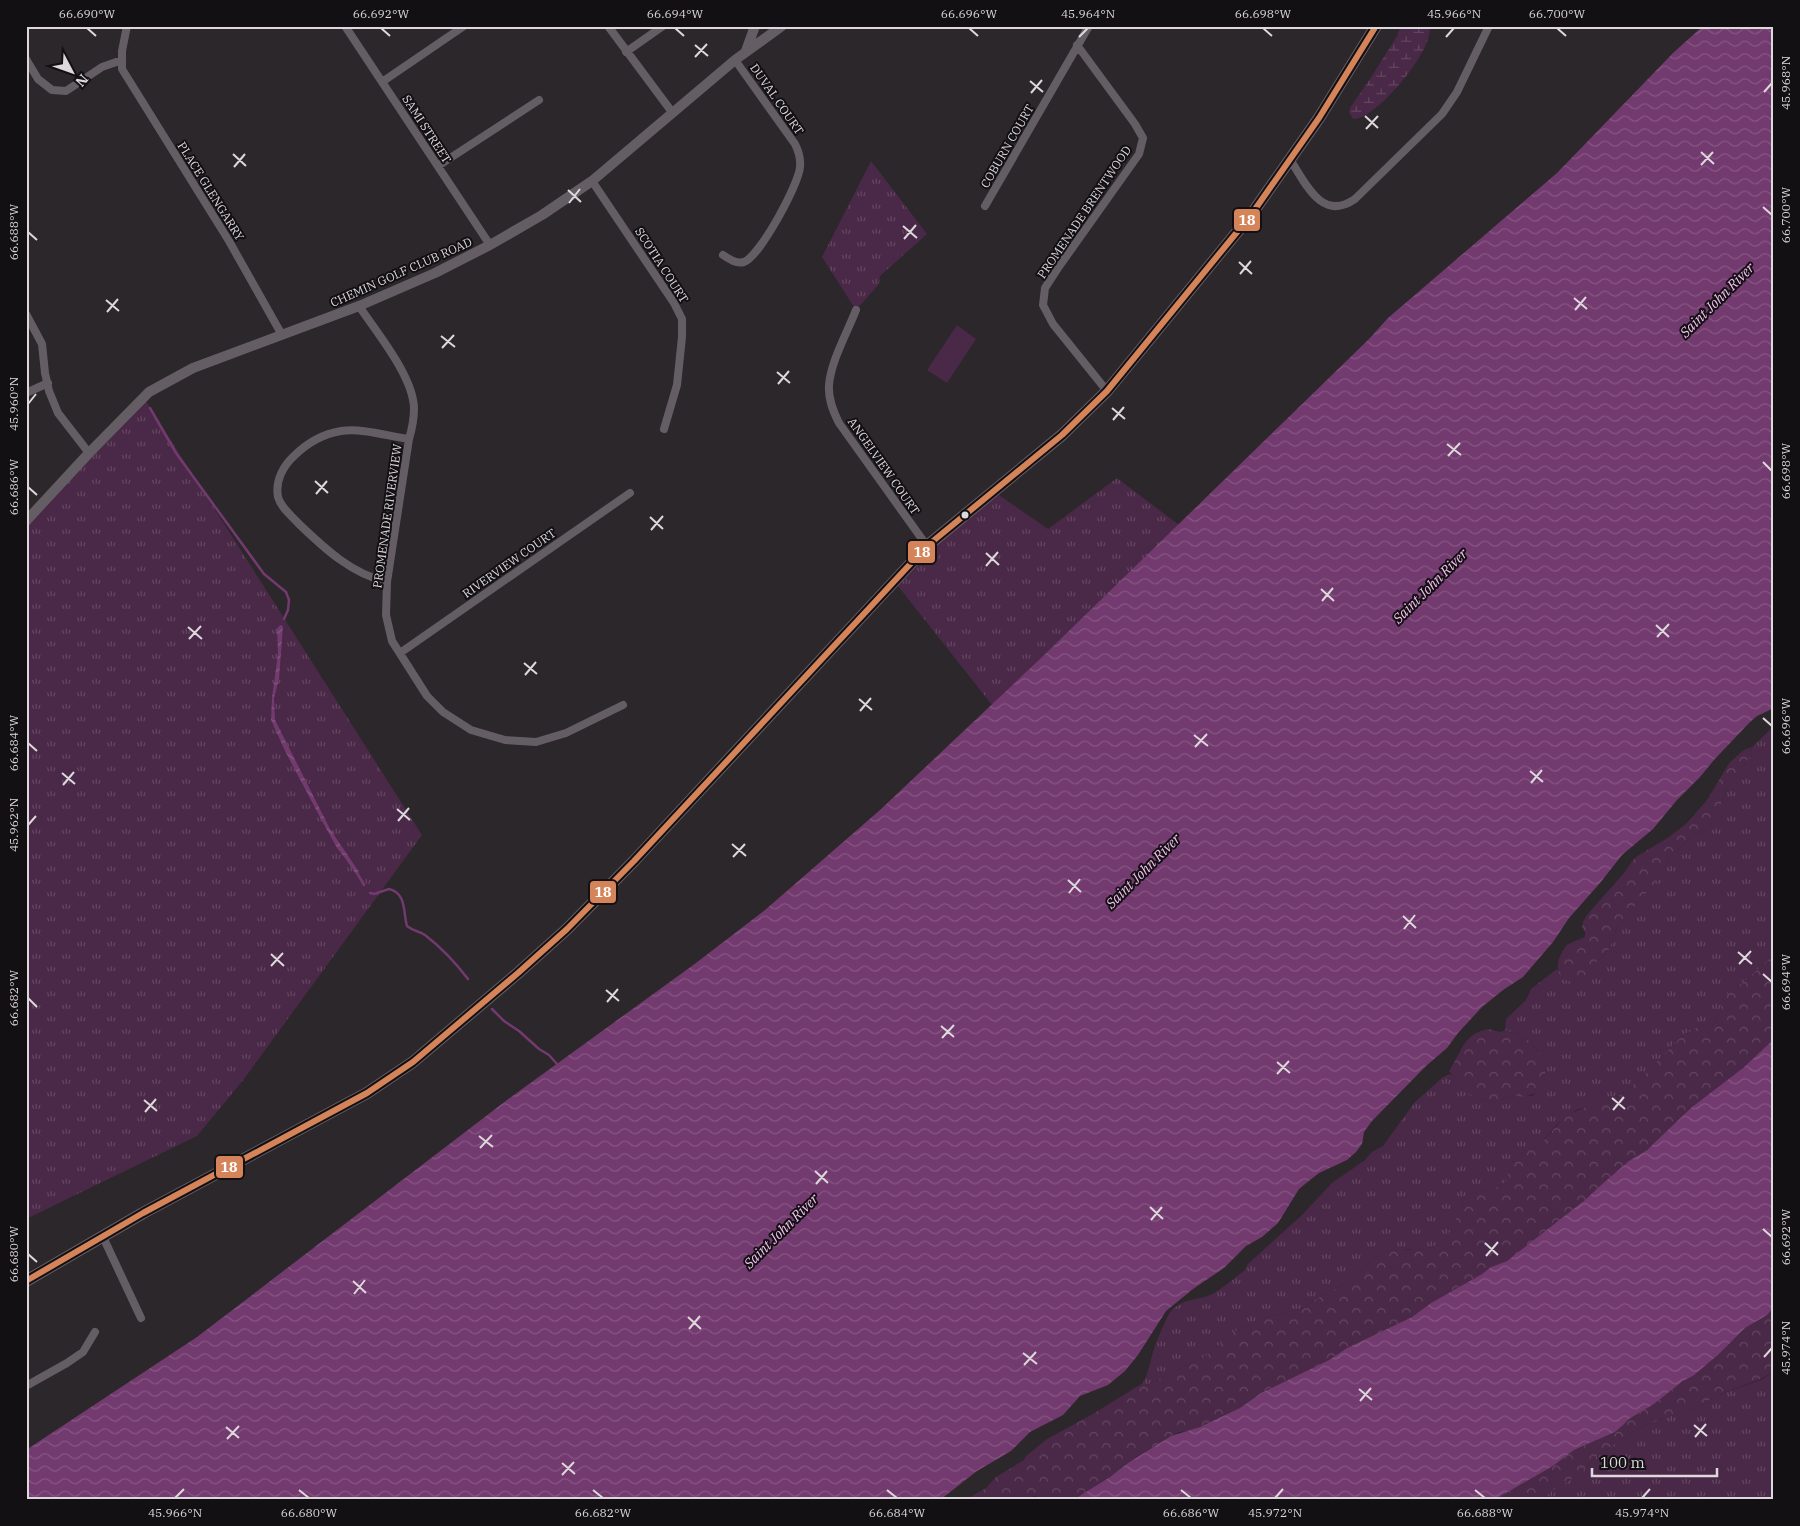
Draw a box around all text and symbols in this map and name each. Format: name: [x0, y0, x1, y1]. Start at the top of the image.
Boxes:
text: 66.690°W: [59, 6, 116, 21]
text: 66.692°W: [353, 6, 410, 21]
text: 66.694°W: [647, 6, 704, 21]
text: 66.696°W: [941, 6, 998, 21]
text: 45.964°N: [1061, 6, 1115, 21]
text: 66.698°W: [1235, 6, 1292, 21]
text: 45.966°N: [1427, 6, 1481, 21]
text: 66.700°W: [1529, 6, 1586, 21]
north arrow: [48, 48, 98, 98]
text: 45.968°N: [1778, 56, 1793, 110]
street label: DUVAL COURT: [747, 61, 807, 138]
text: N: [71, 70, 92, 91]
street label: SAMI STREET: [399, 92, 455, 166]
street label: COBURN COURT: [977, 101, 1037, 190]
street label: PLACE GLENGARRY: [174, 139, 248, 244]
street label: PROMENADE BRENTWOOD: [1034, 143, 1134, 281]
text: 66.700°W: [1778, 186, 1793, 243]
text: 66.688°W: [6, 203, 21, 260]
line badge: 18: [1233, 208, 1261, 232]
text: 18: [1239, 211, 1255, 229]
street label: SCOTIA COURT: [632, 225, 692, 306]
street label: CHEMIN GOLF CLUB ROAD: [328, 234, 474, 310]
water label: Saint John River: [1675, 258, 1759, 342]
text: 45.960°N: [6, 377, 21, 431]
street label: ANGELVIEW COURT: [845, 415, 923, 518]
street label: PROMENADE RIVERVIEW: [369, 442, 405, 589]
text: 66.698°W: [1778, 442, 1793, 499]
text: 66.686°W: [6, 458, 21, 515]
unlabelled marker: [960, 510, 970, 520]
street label: RIVERVIEW COURT: [459, 525, 559, 601]
line badge: 18: [907, 540, 936, 564]
text: 18: [914, 543, 930, 561]
water label: Saint John River: [1388, 544, 1472, 628]
text: 66.696°W: [1778, 697, 1793, 754]
text: 66.684°W: [6, 714, 21, 771]
text: 45.962°N: [6, 798, 21, 852]
water label: Saint John River: [1101, 829, 1185, 913]
line badge: 18: [589, 880, 617, 904]
text: 18: [595, 883, 611, 901]
text: 66.694°W: [1778, 953, 1793, 1010]
text: 66.682°W: [6, 969, 21, 1026]
line badge: 18: [215, 1155, 244, 1179]
text: 18: [221, 1158, 237, 1176]
water label: Saint John River: [739, 1189, 823, 1273]
text: 66.692°W: [1778, 1208, 1793, 1265]
text: 66.680°W: [6, 1225, 21, 1282]
text: 45.974°N: [1778, 1321, 1793, 1375]
scale bar: [1592, 1446, 1718, 1478]
text: 100 m: [1600, 1453, 1645, 1472]
text: 45.966°N: [148, 1505, 202, 1520]
text: 66.680°W: [281, 1505, 338, 1520]
text: 66.682°W: [575, 1505, 632, 1520]
text: 66.684°W: [869, 1505, 926, 1520]
text: 66.686°W: [1163, 1505, 1220, 1520]
text: 45.972°N: [1248, 1505, 1302, 1520]
text: 66.688°W: [1457, 1505, 1514, 1520]
text: 45.974°N: [1615, 1505, 1669, 1520]

